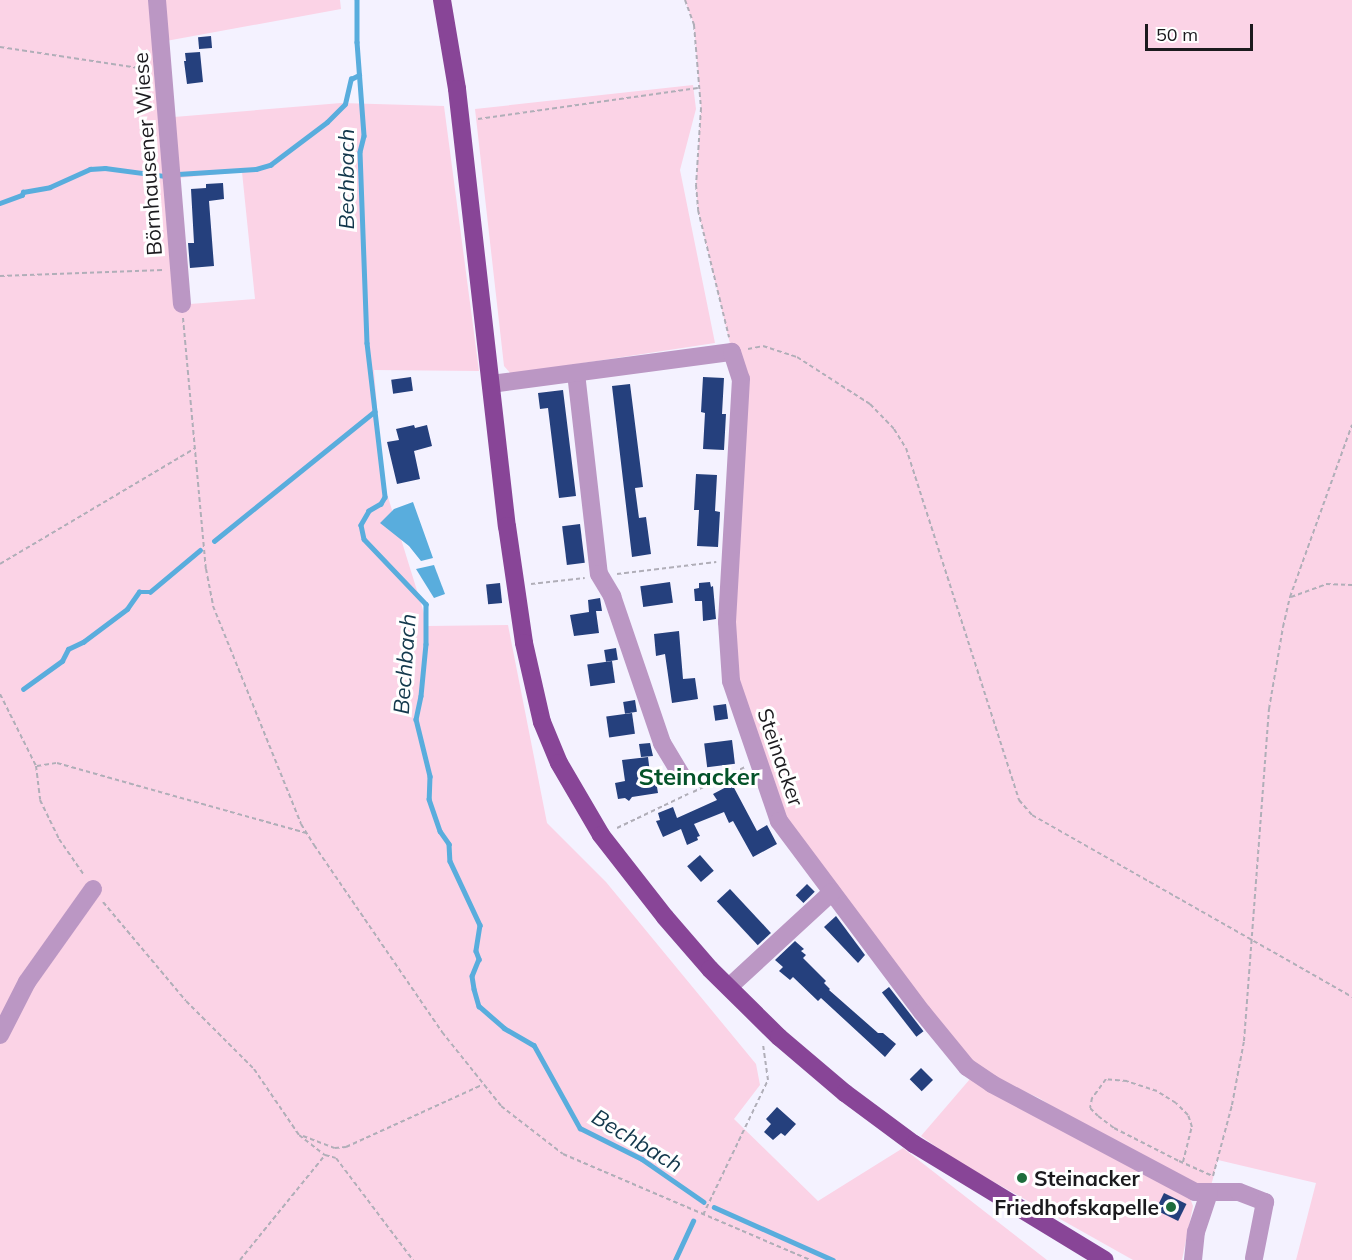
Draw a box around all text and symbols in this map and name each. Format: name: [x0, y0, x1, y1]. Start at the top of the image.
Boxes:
scale bar: [1148, 12, 1256, 50]
text: 50 m: [1156, 23, 1198, 46]
street label: Börnhausener Wiese: [127, 52, 167, 256]
water label: Bechbach: [334, 129, 360, 229]
water label: Bechbach: [388, 613, 422, 715]
street label: Steinacker: [753, 705, 809, 809]
district label: Steinacker: [639, 763, 759, 791]
water label: Bechbach: [587, 1104, 687, 1178]
place label: Steinacker: [1034, 1165, 1140, 1191]
marker: Steinacker: [1015, 1171, 1029, 1185]
place label: Friedhofskapelle: [994, 1194, 1159, 1220]
marker: Friedhofskapelle: [1164, 1200, 1178, 1214]

